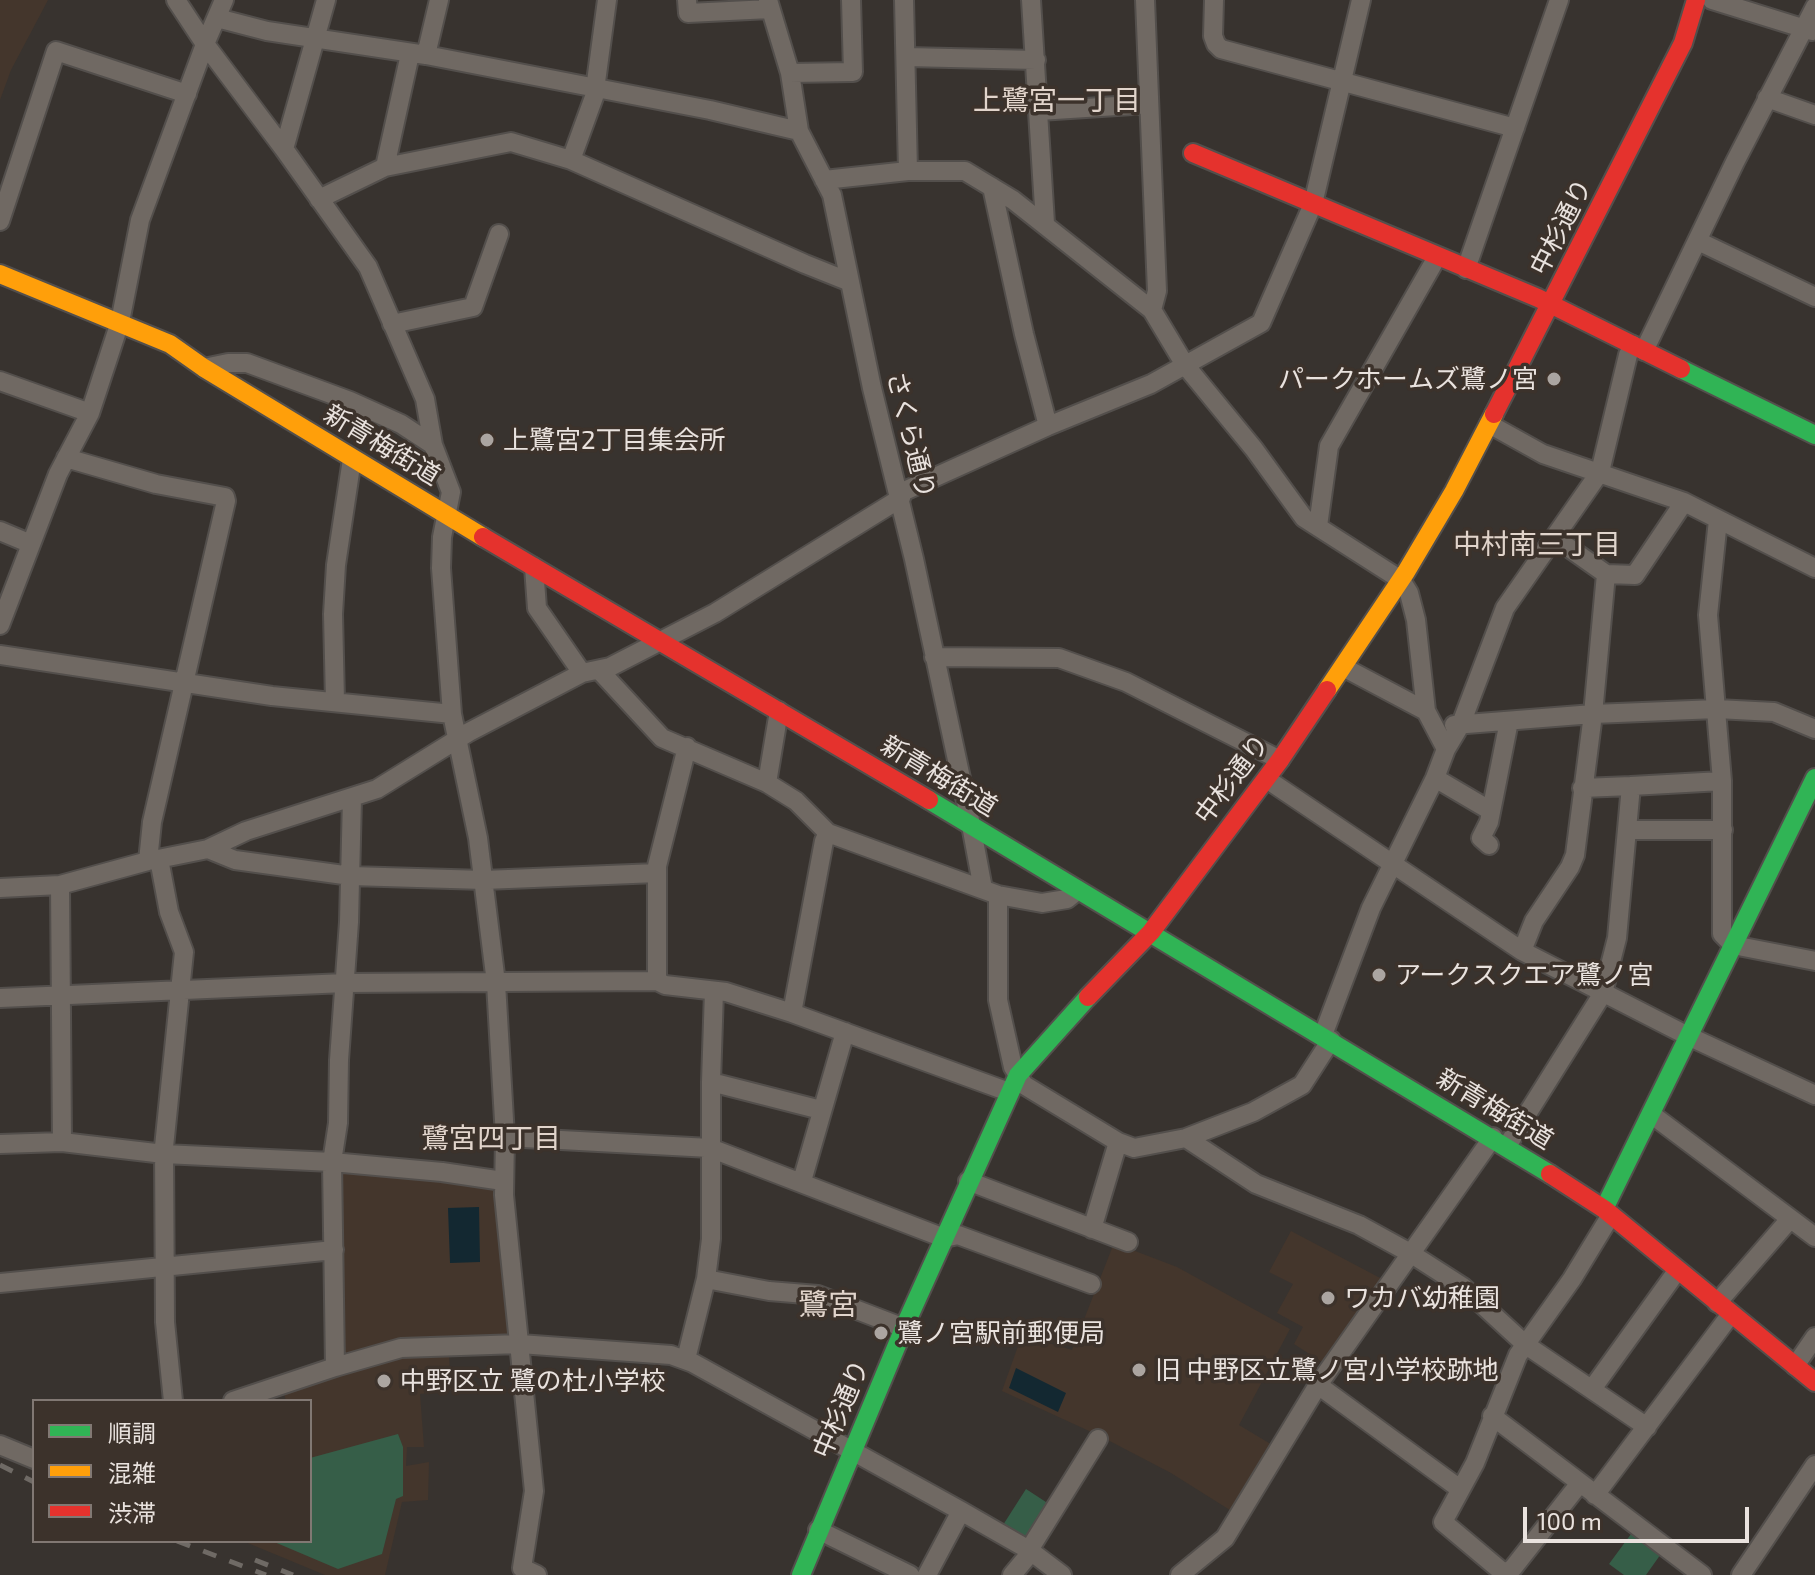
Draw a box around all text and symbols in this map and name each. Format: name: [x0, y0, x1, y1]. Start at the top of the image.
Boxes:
district label: 上鷺宮一丁目: [973, 84, 1141, 118]
street label: 中杉通り: [1523, 174, 1599, 280]
place label: パークホームズ鷺ノ宮: [1278, 363, 1538, 395]
street label: さくら通り: [880, 368, 942, 502]
marker: パークホームズ鷺ノ宮: [1545, 370, 1563, 388]
street label: 新青梅街道: [318, 398, 446, 492]
place label: 上鷺宮2丁目集会所: [503, 424, 726, 456]
marker: 上鷺宮2丁目集会所: [478, 431, 496, 449]
district label: 中村南三丁目: [1453, 528, 1621, 562]
street label: 中杉通り: [1188, 728, 1276, 830]
street label: 新青梅街道: [875, 729, 1003, 823]
place label: アークスクエア鷺ノ宮: [1395, 959, 1653, 991]
marker: アークスクエア鷺ノ宮: [1370, 966, 1388, 984]
street label: 新青梅街道: [1431, 1062, 1559, 1156]
district label: 鷺宮四丁目: [421, 1122, 561, 1156]
place label: ワカバ幼稚園: [1344, 1282, 1500, 1314]
district label: 鷺宮: [798, 1287, 858, 1323]
marker: ワカバ幼稚園: [1319, 1289, 1337, 1307]
place label: 鷺ノ宮駅前郵便局: [897, 1317, 1105, 1349]
marker: 鷺ノ宮駅前郵便局: [872, 1324, 890, 1342]
place label: 旧 中野区立鷺ノ宮小学校跡地: [1155, 1354, 1499, 1386]
street label: 中杉通り: [806, 1355, 876, 1463]
marker: 旧 中野区立鷺ノ宮小学校跡地: [1130, 1361, 1148, 1379]
place label: 中野区立 鷺の杜小学校: [400, 1365, 666, 1397]
marker: 中野区立 鷺の杜小学校: [375, 1372, 393, 1390]
legend: [32, 1399, 312, 1543]
text: 順調: [108, 1418, 156, 1447]
text: 混雑: [108, 1458, 156, 1487]
scale bar: [1527, 1491, 1753, 1541]
text: 渋滞: [108, 1498, 156, 1527]
text: 100 m: [1537, 1506, 1602, 1535]

